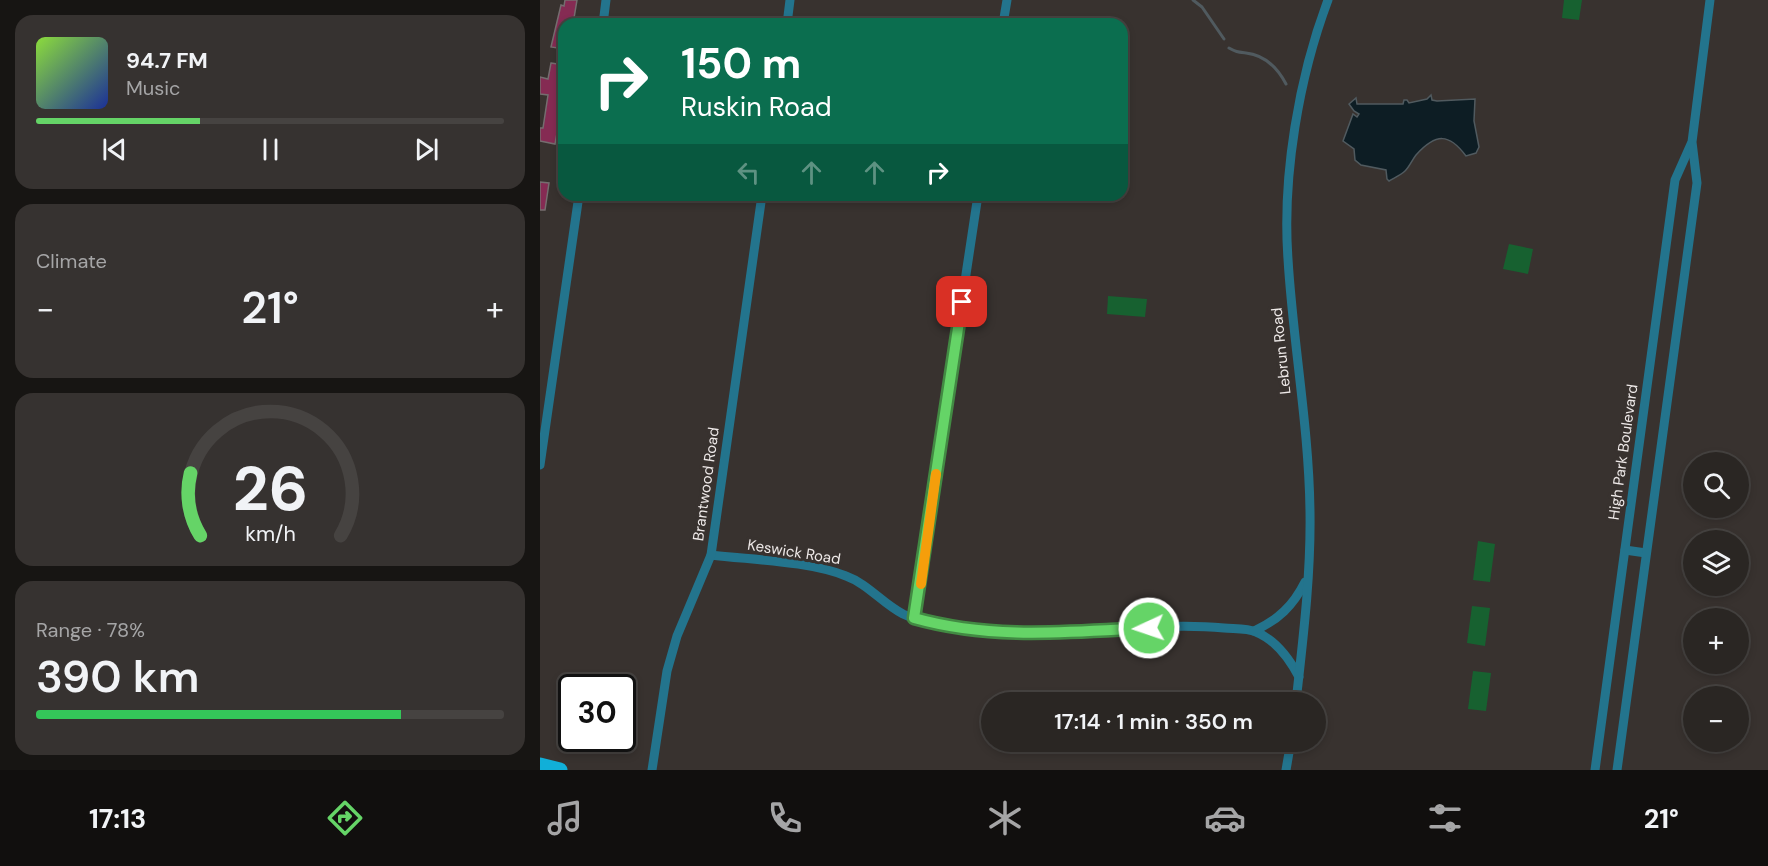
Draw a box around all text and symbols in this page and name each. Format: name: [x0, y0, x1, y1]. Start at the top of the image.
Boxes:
text: 150 m: [681, 36, 801, 91]
icon: right: [582, 42, 660, 120]
text: 94.7 FM: [126, 46, 208, 75]
text: Music: [126, 75, 181, 101]
text: Ruskin Road: [681, 89, 832, 124]
icon: previous: [98, 133, 131, 166]
icon: pause: [254, 133, 287, 166]
icon: next: [410, 133, 443, 166]
icon: left: [732, 156, 765, 189]
icon: ahead: [795, 156, 828, 189]
icon: ahead: [858, 156, 891, 189]
icon: right: [921, 156, 954, 189]
text: Climate: [36, 248, 107, 274]
pin: [936, 276, 987, 327]
text: 21°: [241, 278, 299, 337]
icon: arrive: [945, 285, 978, 318]
text: −: [36, 287, 54, 330]
text: +: [486, 287, 504, 330]
street label: Lebrun Road: [1266, 307, 1296, 395]
street label: High Park Boulevard: [1604, 383, 1642, 521]
street label: Brantwood Road: [688, 426, 724, 542]
text: 26: [232, 449, 308, 530]
map controls: [1683, 452, 1749, 752]
button: search: [1683, 452, 1749, 518]
text: km/h: [245, 521, 295, 549]
button: layers: [1683, 530, 1749, 596]
street label: Keswick Road: [746, 535, 842, 569]
position arrow: [1117, 596, 1181, 660]
button: +: [1683, 608, 1749, 674]
text: Range · 78%: [36, 617, 145, 643]
text: 390 km: [36, 647, 199, 706]
speed limit sign: 30: [558, 674, 636, 752]
button: −: [1683, 686, 1749, 752]
text: 17:14 · 1 min · 350 m: [1054, 707, 1253, 736]
icon: directions: [324, 797, 366, 839]
icon: music: [544, 797, 586, 839]
icon: phone: [764, 797, 806, 839]
icon: climate: [984, 797, 1026, 839]
icon: car: [1204, 797, 1246, 839]
icon: filters: [1424, 797, 1466, 839]
text: 17:13: [89, 801, 146, 836]
text: 21°: [1644, 801, 1679, 836]

